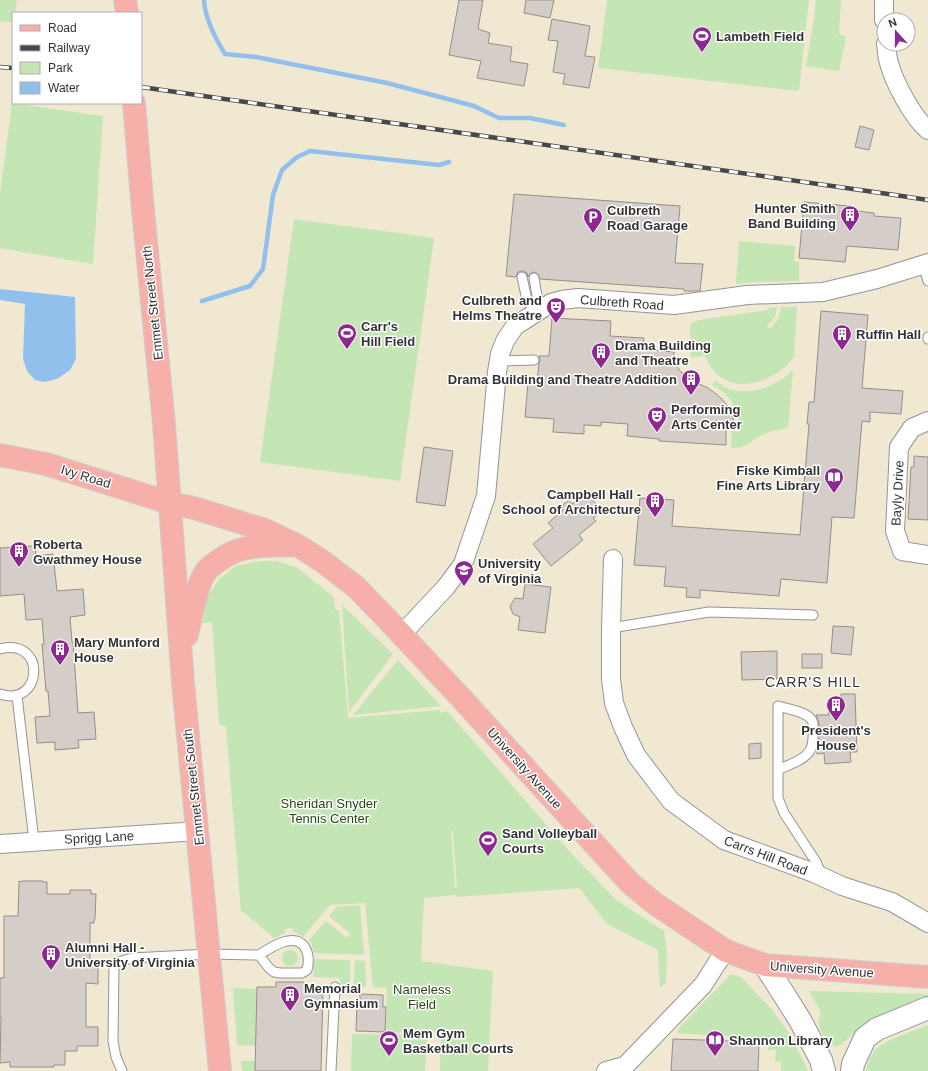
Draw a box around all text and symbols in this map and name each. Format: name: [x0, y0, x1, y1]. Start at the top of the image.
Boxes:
legend: [12, 12, 142, 104]
north arrow: [876, 12, 916, 52]
text: N: [887, 16, 898, 30]
text: Road: [48, 21, 77, 35]
sports icon: Lambeth Field: [691, 25, 713, 53]
place label: Lambeth Field: [716, 29, 804, 44]
text: Railway: [48, 41, 90, 55]
text: Park: [48, 61, 74, 75]
text: Water: [48, 81, 80, 95]
place label: Hunter Smith Band Building: [748, 201, 836, 231]
place label: Culbreth Road Garage: [607, 203, 688, 233]
building icon: Hunter Smith Band Building: [839, 204, 861, 232]
parking icon: Culbreth Road Garage: [582, 206, 604, 234]
street label: Emmet Street North: [139, 245, 166, 361]
street label: Culbreth Road: [580, 292, 664, 313]
place label: Culbreth and Helms Theatre: [452, 293, 542, 323]
theatre icon: Culbreth and Helms Theatre: [545, 296, 567, 324]
place label: Carr's Hill Field: [361, 319, 415, 349]
sports icon: Carr's Hill Field: [336, 322, 358, 350]
building icon: Ruffin Hall: [831, 323, 853, 351]
place label: Ruffin Hall: [856, 327, 921, 342]
place label: Drama Building and Theatre: [615, 338, 711, 368]
building icon: Drama Building and Theatre: [590, 341, 612, 369]
building icon: Drama Building and Theatre Addition: [680, 368, 702, 396]
place label: Drama Building and Theatre Addition: [448, 372, 677, 387]
place label: Performing Arts Center: [671, 402, 742, 432]
theatre icon: Performing Arts Center: [646, 405, 668, 433]
street label: Bayly Drive: [888, 460, 907, 526]
street label: Ivy Road: [59, 462, 113, 491]
place label: Fiske Kimball Fine Arts Library: [716, 463, 821, 493]
library icon: Fiske Kimball Fine Arts Library: [823, 466, 845, 494]
place label: Campbell Hall - School of Architecture: [502, 487, 641, 517]
building icon: Campbell Hall - School of Architecture: [644, 490, 666, 518]
place label: Roberta Gwathmey House: [33, 537, 142, 567]
building icon: Roberta Gwathmey House: [8, 540, 30, 568]
place label: University of Virginia: [478, 556, 542, 586]
school or university icon: University of Virginia: [453, 559, 475, 587]
place label: Mary Munford House: [74, 635, 160, 665]
building icon: Mary Munford House: [49, 638, 71, 666]
district label: CARR'S HILL: [765, 674, 861, 690]
building icon: President's House: [825, 694, 847, 722]
place label: President's House: [801, 723, 871, 753]
street label: University Avenue: [484, 725, 565, 812]
street label: Emmet Street South: [180, 728, 207, 846]
park label: Sheridan Snyder Tennis Center: [281, 796, 378, 826]
place label: Sand Volleyball Courts: [502, 826, 597, 856]
street label: Sprigg Lane: [64, 828, 134, 847]
sports icon: Sand Volleyball Courts: [477, 829, 499, 857]
street label: Carrs Hill Road: [722, 833, 810, 878]
place label: Alumni Hall - University of Virginia: [65, 940, 196, 970]
building icon: Alumni Hall - University of Virginia: [40, 943, 62, 971]
street label: University Avenue: [770, 958, 874, 981]
place label: Memorial Gymnasium: [304, 981, 378, 1011]
park label: Nameless Field: [393, 982, 451, 1012]
building icon: Memorial Gymnasium: [279, 984, 301, 1012]
place label: Mem Gym Basketball Courts: [403, 1026, 514, 1056]
sports icon: Mem Gym Basketball Courts: [378, 1029, 400, 1057]
library icon: Shannon Library: [704, 1029, 726, 1057]
place label: Shannon Library: [729, 1033, 833, 1048]

